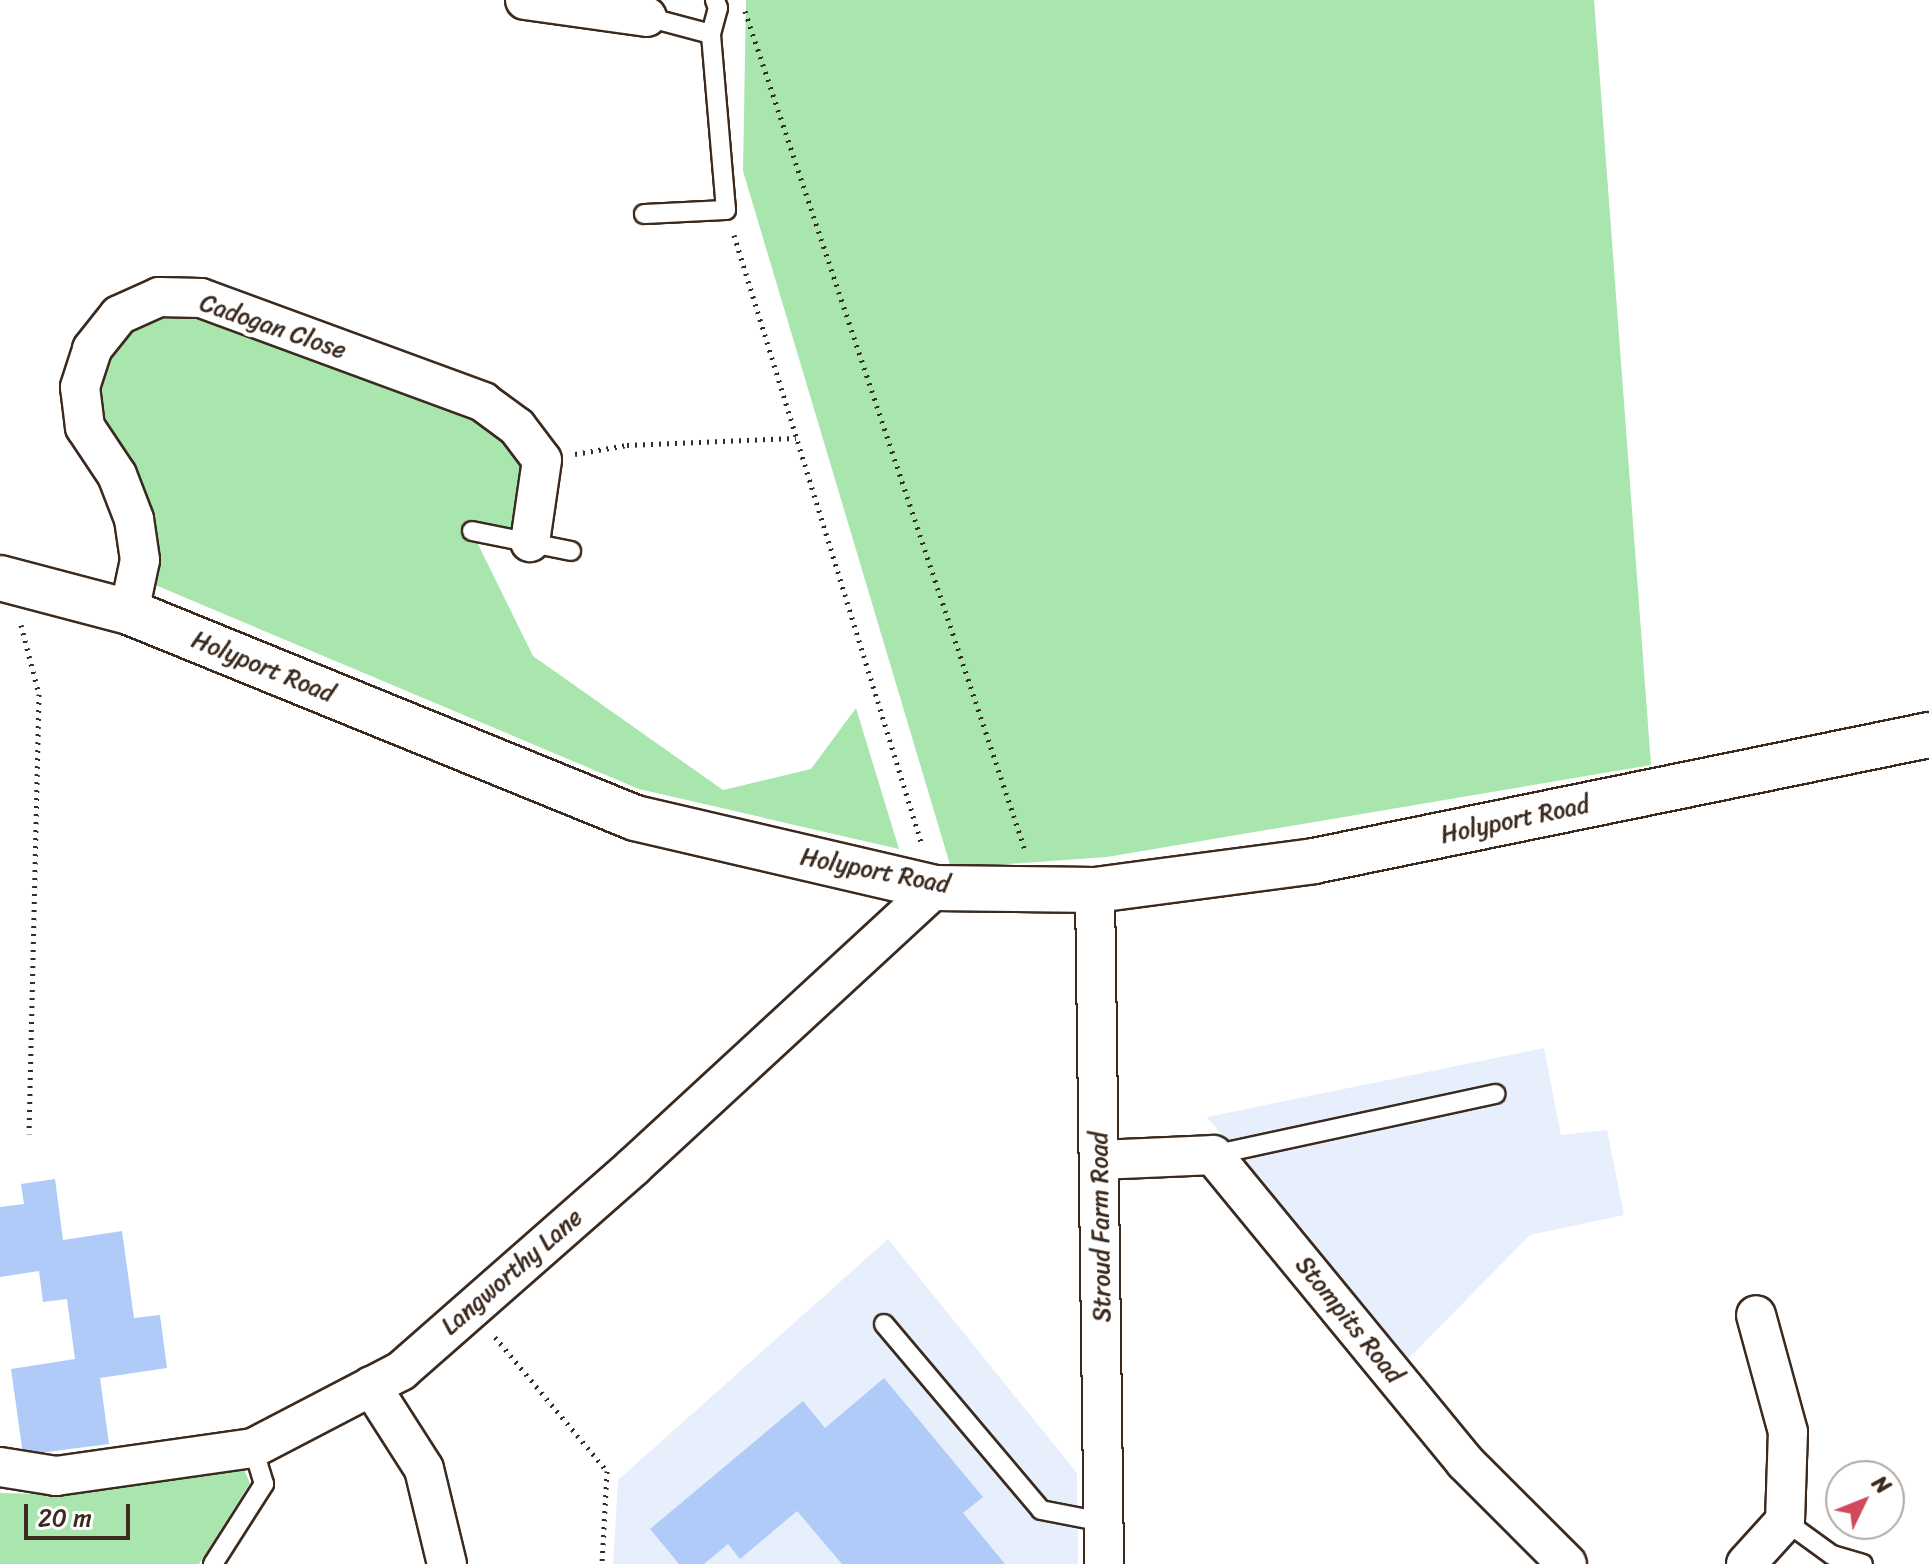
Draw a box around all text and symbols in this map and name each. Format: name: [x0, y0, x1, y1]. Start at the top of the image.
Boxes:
street label: Cadogan Close: [196, 289, 350, 365]
street label: Holyport Road: [187, 625, 339, 709]
street label: Holyport Road: [1438, 790, 1592, 850]
street label: Holyport Road: [798, 842, 952, 900]
street label: Stroud Farm Road: [1085, 1132, 1117, 1322]
street label: Langworthy Lane: [436, 1203, 588, 1341]
street label: Stompits Road: [1289, 1251, 1409, 1389]
north arrow: [1825, 1460, 1905, 1540]
text: N: [1862, 1466, 1901, 1504]
scale bar: [28, 1488, 134, 1538]
text: 20 m: [38, 1497, 92, 1539]

